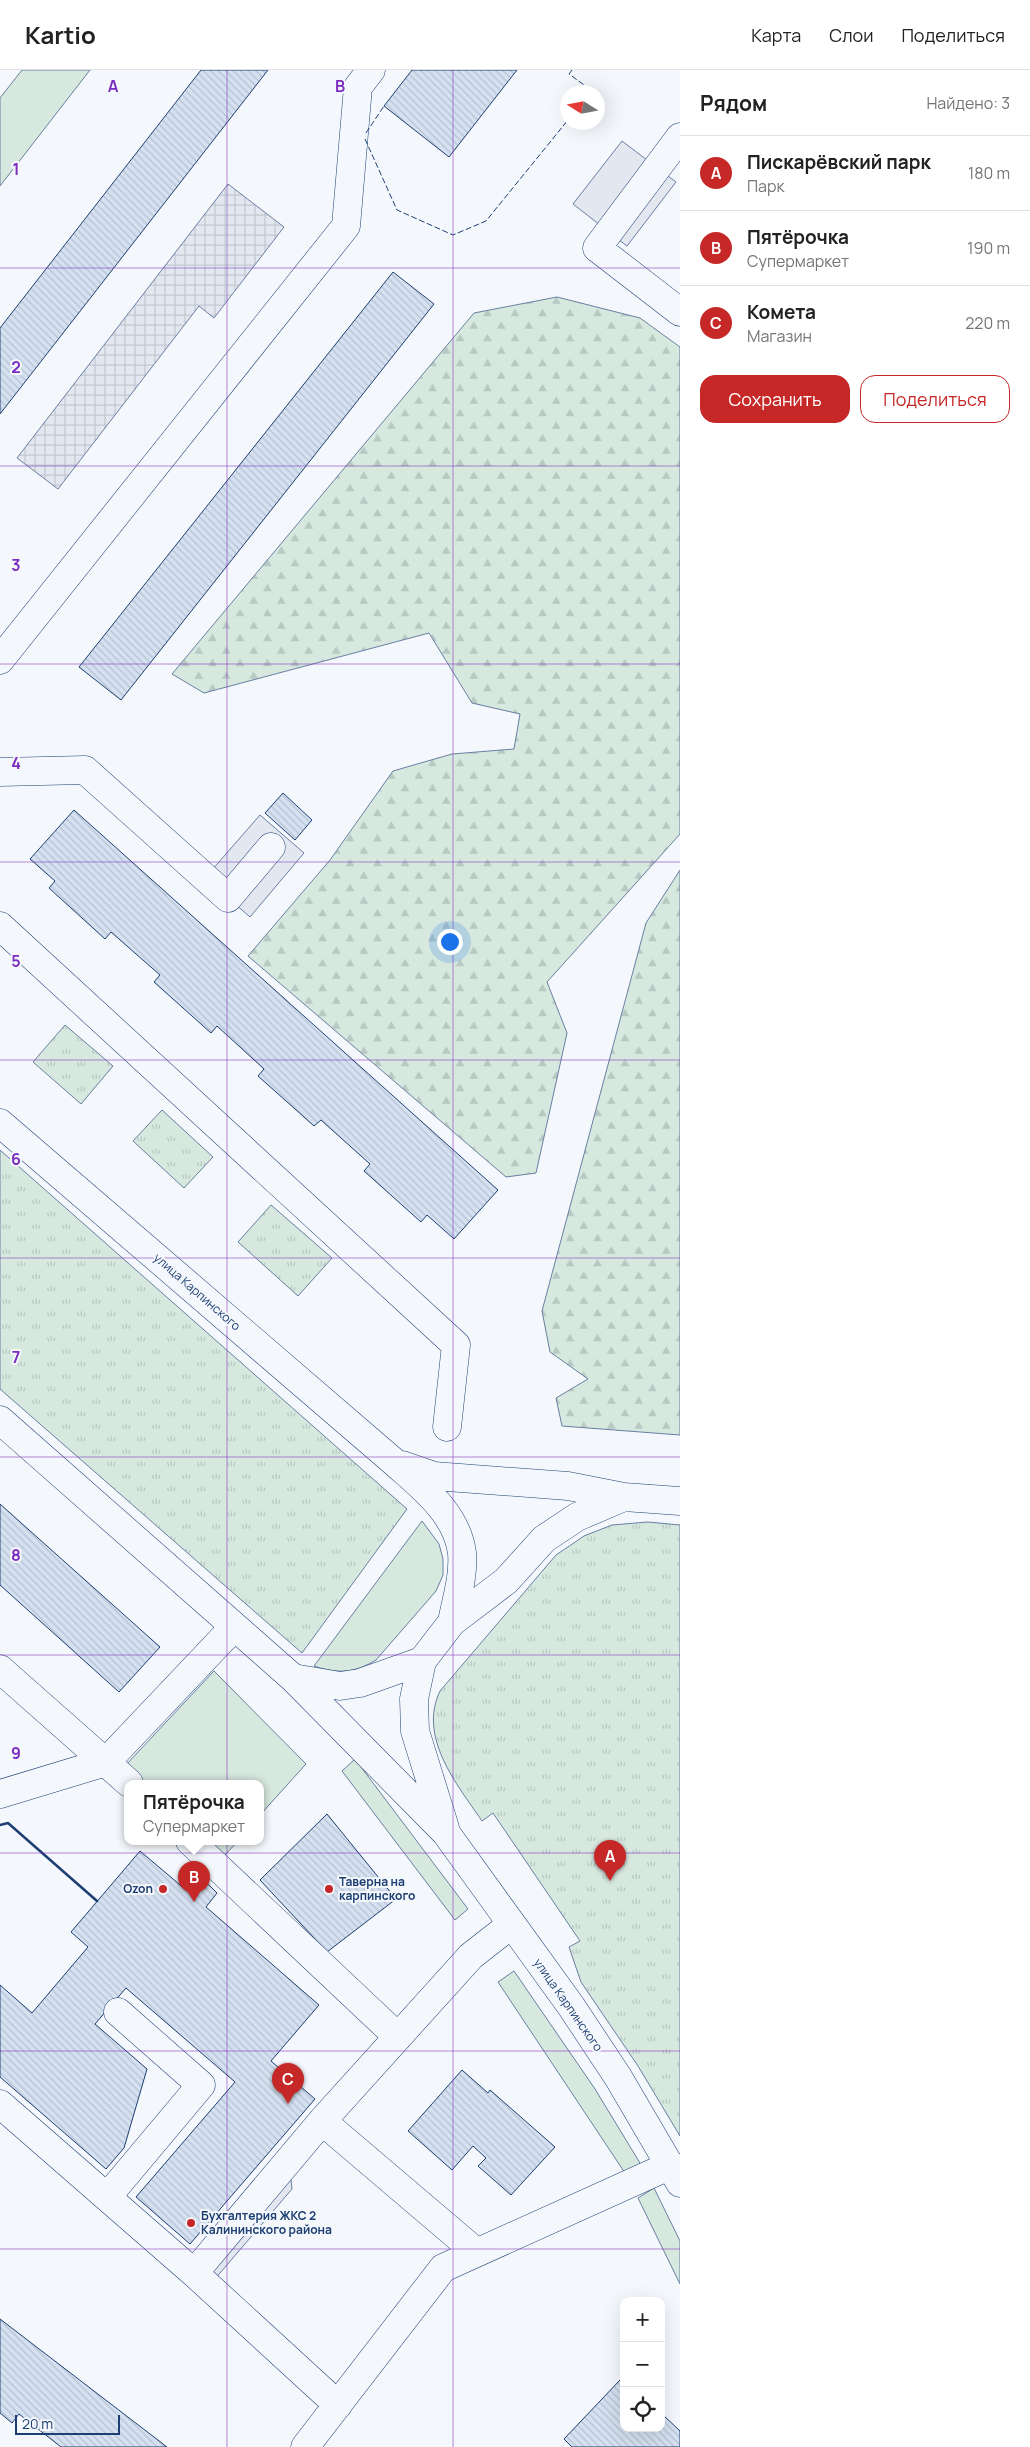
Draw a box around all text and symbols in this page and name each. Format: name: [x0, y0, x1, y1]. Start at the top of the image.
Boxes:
text: Kartio: [25, 18, 96, 51]
text: Карта: [751, 23, 801, 47]
text: Слои: [829, 23, 873, 47]
text: Поделиться: [901, 23, 1005, 47]
text: A: [108, 75, 119, 97]
text: B: [335, 75, 345, 97]
north arrow: [560, 85, 605, 130]
text: Рядом: [700, 89, 767, 117]
text: Найдено: 3: [926, 92, 1010, 114]
text: Пискарёвский парк: [747, 149, 931, 175]
text: 1: [12, 158, 20, 180]
text: A: [711, 162, 721, 184]
text: 180 m: [968, 162, 1010, 184]
text: Парк: [747, 175, 784, 197]
text: Пятёрочка: [747, 224, 849, 250]
text: B: [711, 237, 721, 259]
text: 190 m: [967, 237, 1010, 259]
text: Супермаркет: [747, 250, 849, 272]
text: Комета: [747, 299, 816, 325]
text: C: [710, 312, 722, 334]
text: 220 m: [965, 312, 1010, 334]
text: Магазин: [747, 325, 812, 347]
text: 2: [11, 356, 21, 378]
button: Сохранить: [700, 375, 850, 423]
button: Поделиться: [860, 375, 1010, 423]
text: 3: [11, 554, 21, 576]
text: 4: [11, 752, 21, 774]
your location: [437, 929, 463, 955]
text: 5: [11, 950, 21, 972]
text: 6: [11, 1148, 21, 1170]
street label: улица Карпинского: [150, 1249, 244, 1334]
text: 7: [12, 1346, 20, 1368]
text: 8: [11, 1544, 21, 1566]
text: 9: [11, 1742, 21, 1764]
popup: [124, 1780, 264, 1845]
text: Пятёрочка: [143, 1789, 245, 1815]
text: Супермаркет: [143, 1815, 245, 1837]
pin: A: [594, 1840, 626, 1881]
pin: B: [178, 1861, 210, 1902]
place label: Таверна на карпинского: [339, 1873, 416, 1904]
place label: Ozon: [123, 1880, 153, 1897]
marker: Ozon: [157, 1883, 169, 1895]
marker: Таверна на карпинского: [323, 1883, 335, 1895]
street label: улица Карпинского: [530, 1955, 607, 2055]
pin: C: [272, 2063, 304, 2104]
place label: Бухгалтерия ЖКС 2 Калининского района: [201, 2207, 332, 2238]
marker: Бухгалтерия ЖКС 2 Калининского района: [185, 2217, 197, 2229]
map controls: [620, 2297, 665, 2432]
button: +: [620, 2297, 665, 2342]
button: −: [620, 2342, 665, 2387]
button: locate: [620, 2387, 665, 2432]
scale bar: [15, 2412, 120, 2435]
text: 20 m: [22, 2414, 53, 2433]

